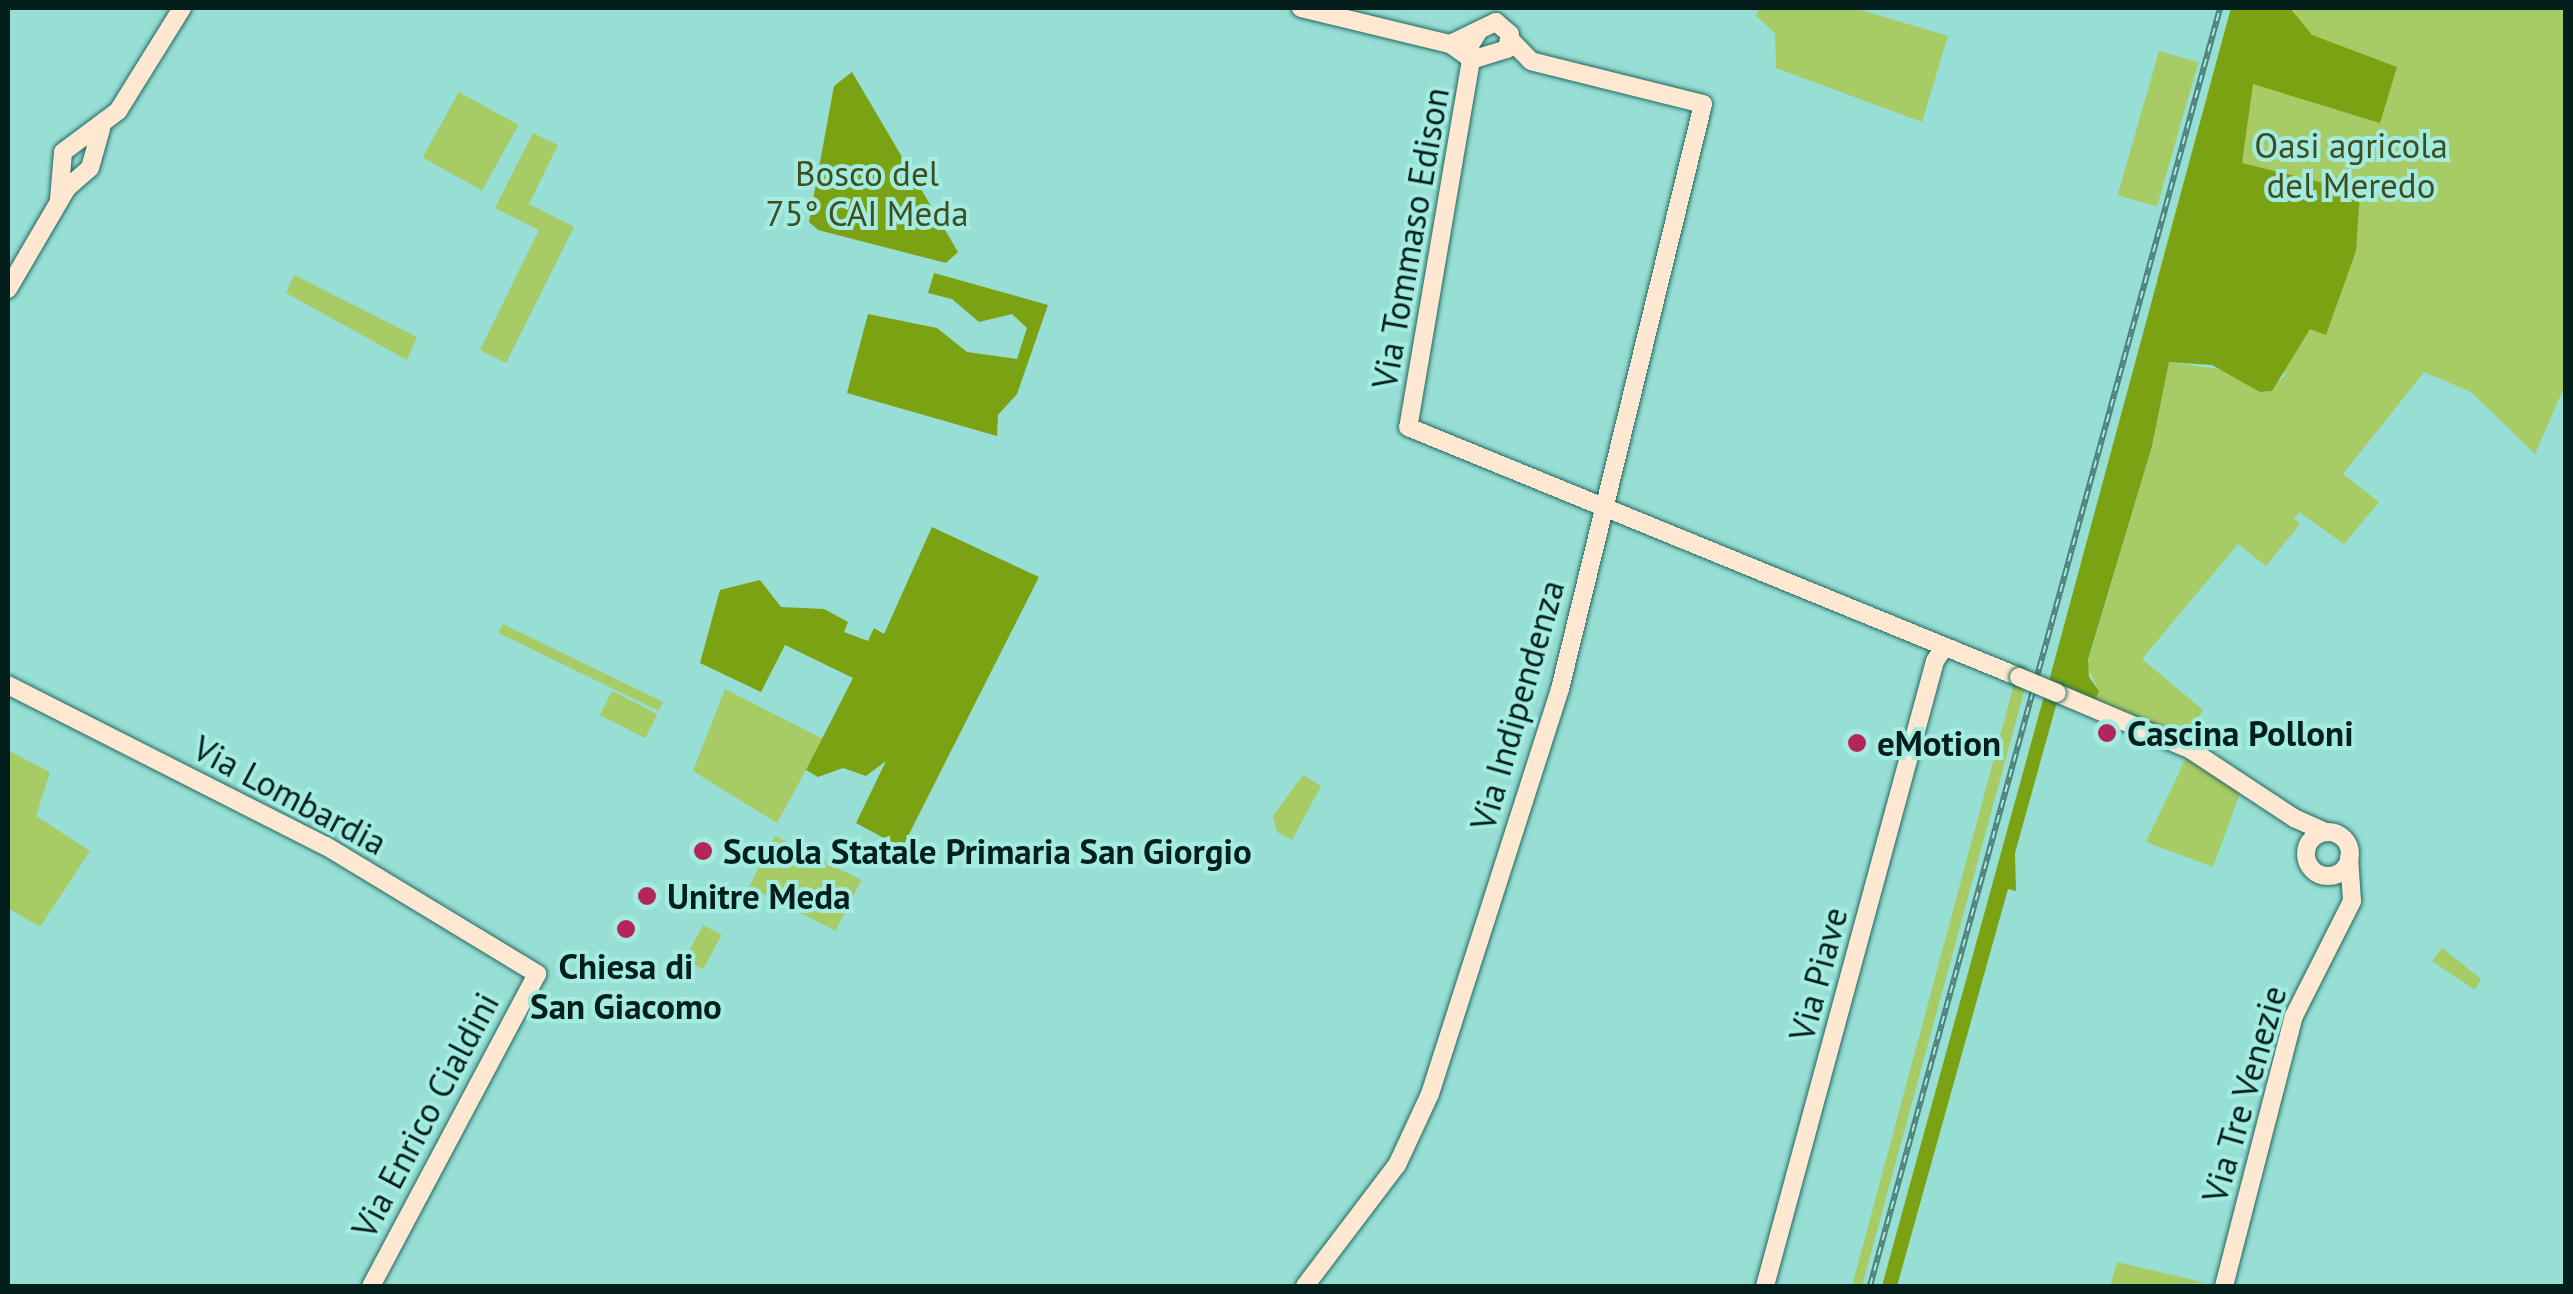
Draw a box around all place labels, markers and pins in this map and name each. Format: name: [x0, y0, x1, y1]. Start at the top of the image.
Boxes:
place label: Cascina Polloni: [2127, 712, 2354, 754]
place label: eMotion: [1877, 722, 2001, 764]
marker: Cascina Polloni: [2096, 722, 2118, 744]
marker: eMotion: [1846, 732, 1868, 754]
place label: Scuola Statale Primaria San Giorgio: [723, 830, 1252, 872]
marker: Scuola Statale Primaria San Giorgio: [692, 840, 714, 862]
place label: Unitre Meda: [667, 875, 851, 917]
marker: Unitre Meda: [636, 885, 658, 907]
marker: Chiesa di San Giacomo: [615, 918, 637, 940]
place label: Chiesa di San Giacomo: [530, 945, 722, 1027]

